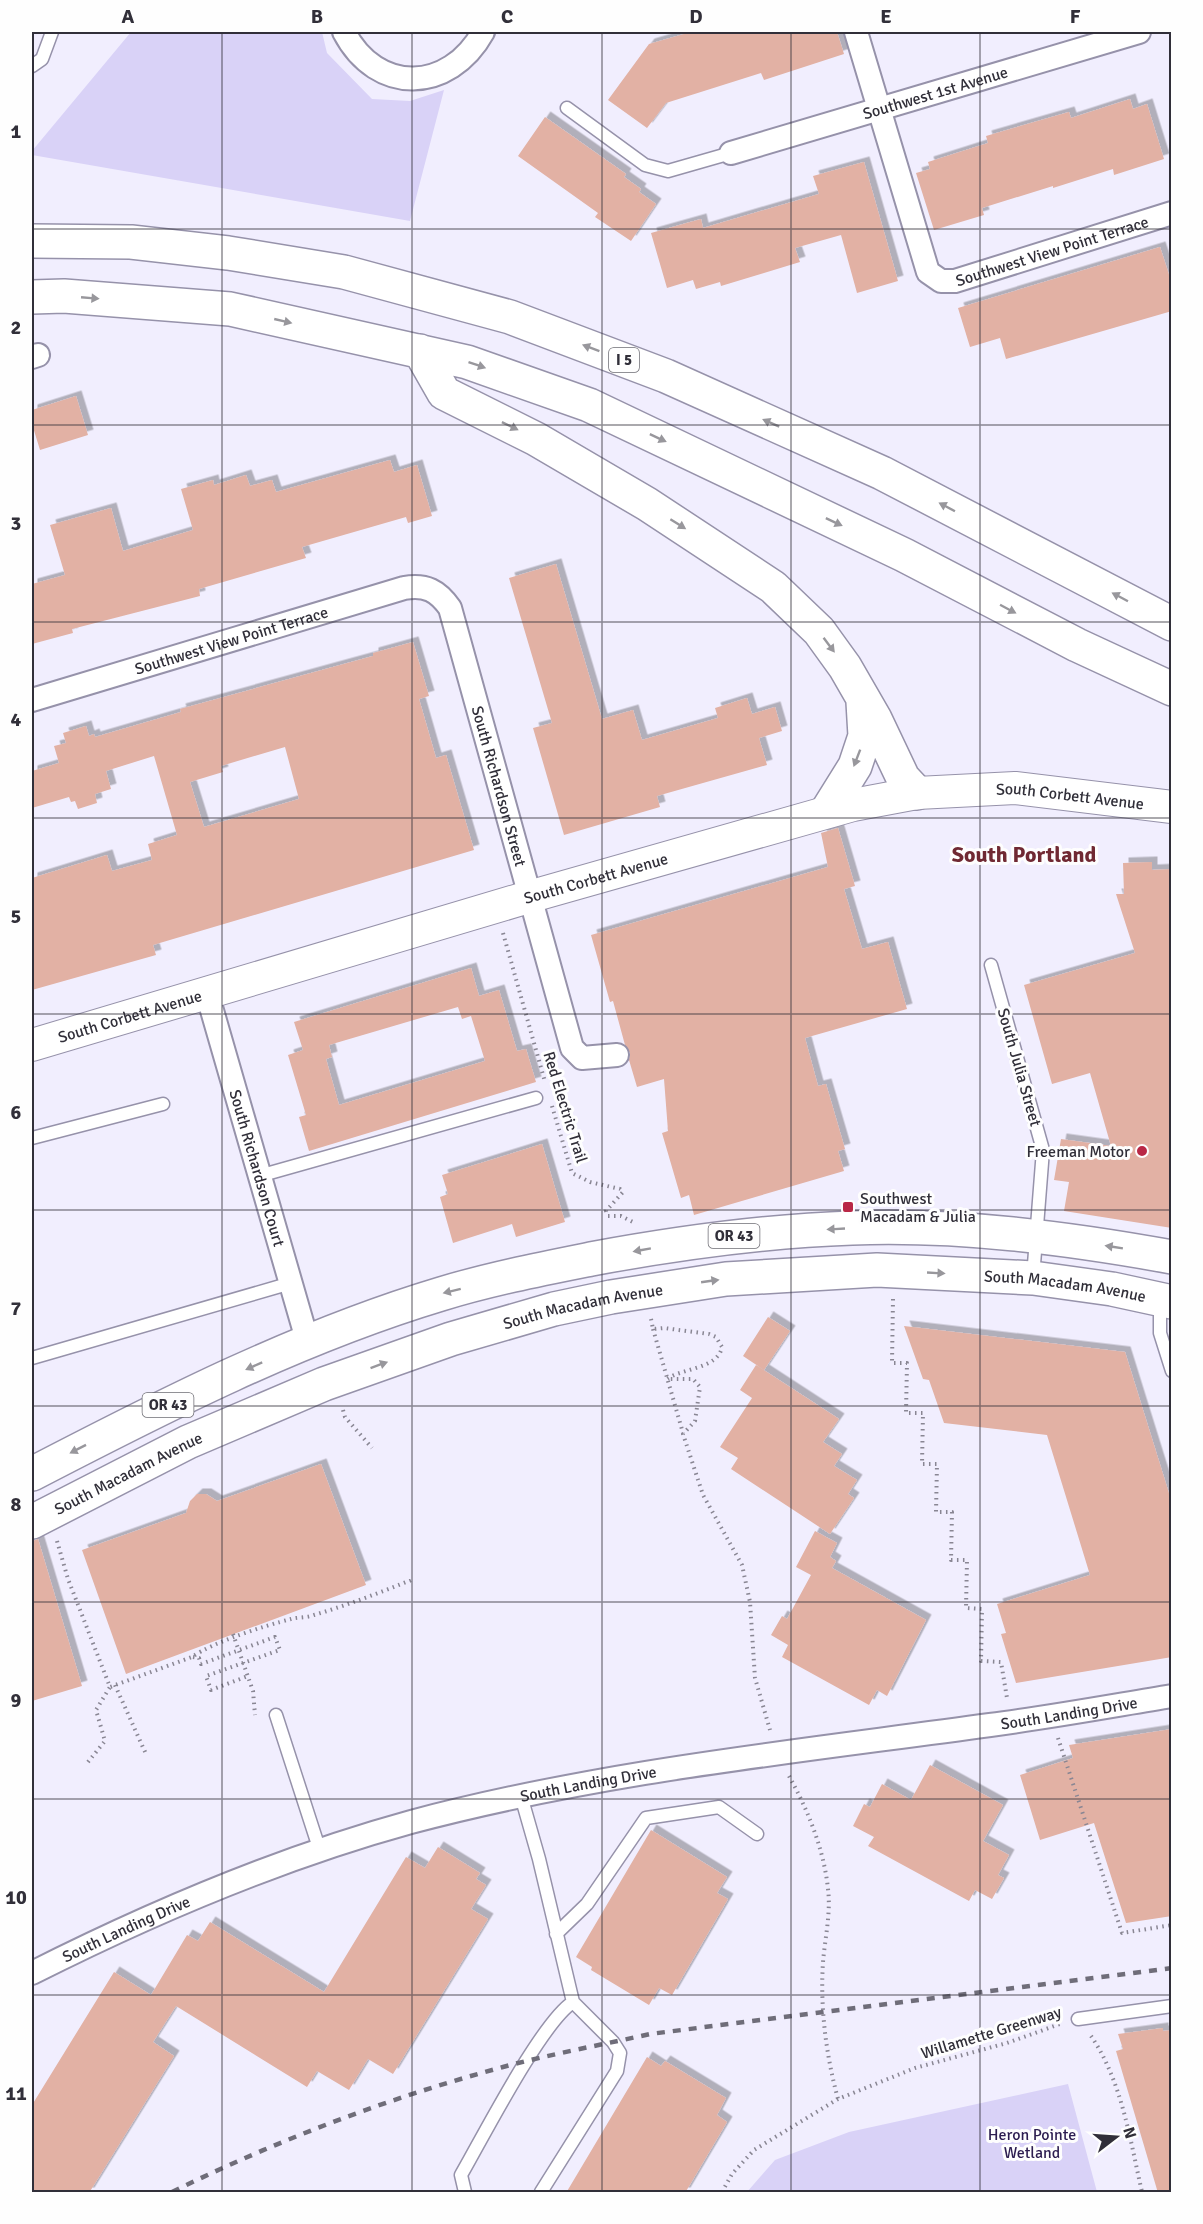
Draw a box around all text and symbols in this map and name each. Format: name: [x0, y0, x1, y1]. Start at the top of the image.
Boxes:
text: A: [122, 4, 135, 29]
text: B: [311, 4, 323, 29]
text: C: [501, 4, 513, 29]
text: D: [689, 4, 703, 29]
text: E: [880, 4, 892, 29]
text: F: [1070, 4, 1081, 29]
street label: Southwest 1st Avenue: [861, 62, 1010, 124]
text: 1: [11, 119, 22, 144]
street label: Southwest View Point Terrace: [953, 212, 1151, 291]
one-way arrow: [80, 293, 99, 303]
text: 2: [11, 315, 21, 340]
one-way arrow: [274, 317, 293, 326]
one-way arrow: [582, 343, 600, 352]
road number: I 5: [609, 348, 639, 372]
one-way arrow: [468, 361, 486, 371]
one-way arrow: [762, 419, 779, 428]
one-way arrow: [502, 421, 519, 431]
one-way arrow: [649, 433, 666, 442]
one-way arrow: [938, 502, 955, 512]
text: 3: [11, 511, 21, 536]
one-way arrow: [825, 517, 842, 526]
one-way arrow: [670, 518, 686, 529]
one-way arrow: [1111, 593, 1128, 602]
street label: Southwest View Point Terrace: [132, 602, 331, 680]
one-way arrow: [999, 604, 1016, 614]
one-way arrow: [823, 638, 835, 653]
street label: South Richardson Street: [467, 704, 530, 869]
text: 4: [11, 707, 22, 732]
one-way arrow: [852, 749, 862, 767]
street label: South Corbett Avenue: [995, 779, 1145, 815]
district label: South Portland: [952, 841, 1096, 868]
street label: South Corbett Avenue: [522, 849, 670, 909]
text: 5: [11, 904, 21, 929]
street label: South Corbett Avenue: [56, 986, 204, 1048]
street label: South Julia Street: [993, 1006, 1046, 1129]
street label: Red Electric Trail: [539, 1049, 592, 1166]
street label: South Richardson Court: [224, 1087, 289, 1249]
text: 6: [11, 1100, 22, 1125]
place label: Freeman Motor: [1027, 1142, 1130, 1162]
marker: Freeman Motor: [1135, 1144, 1149, 1158]
place label: Southwest Macadam & Julia: [860, 1189, 976, 1227]
marker: Southwest Macadam & Julia: [841, 1200, 855, 1214]
road number: OR 43: [708, 1224, 760, 1248]
one-way arrow: [826, 1224, 845, 1233]
one-way arrow: [1104, 1242, 1123, 1251]
one-way arrow: [633, 1245, 652, 1254]
street label: South Macadam Avenue: [983, 1267, 1148, 1307]
one-way arrow: [926, 1269, 945, 1278]
one-way arrow: [700, 1277, 719, 1286]
street label: South Macadam Avenue: [501, 1280, 664, 1334]
one-way arrow: [443, 1287, 461, 1297]
text: 7: [11, 1296, 22, 1321]
one-way arrow: [370, 1359, 388, 1369]
one-way arrow: [245, 1361, 263, 1371]
road number: OR 43: [142, 1393, 194, 1417]
street label: South Macadam Avenue: [51, 1428, 206, 1520]
one-way arrow: [69, 1444, 87, 1454]
text: 8: [11, 1492, 22, 1517]
text: 9: [11, 1688, 22, 1713]
street label: South Landing Drive: [999, 1693, 1139, 1734]
street label: South Landing Drive: [518, 1762, 658, 1807]
text: 10: [5, 1885, 27, 1910]
street label: South Landing Drive: [59, 1892, 193, 1967]
street label: Willamette Greenway: [919, 2002, 1064, 2064]
text: 11: [5, 2081, 27, 2106]
north arrow: [1086, 2107, 1146, 2167]
park label: Heron Pointe Wetland: [988, 2125, 1076, 2163]
text: N: [1118, 2125, 1141, 2141]

